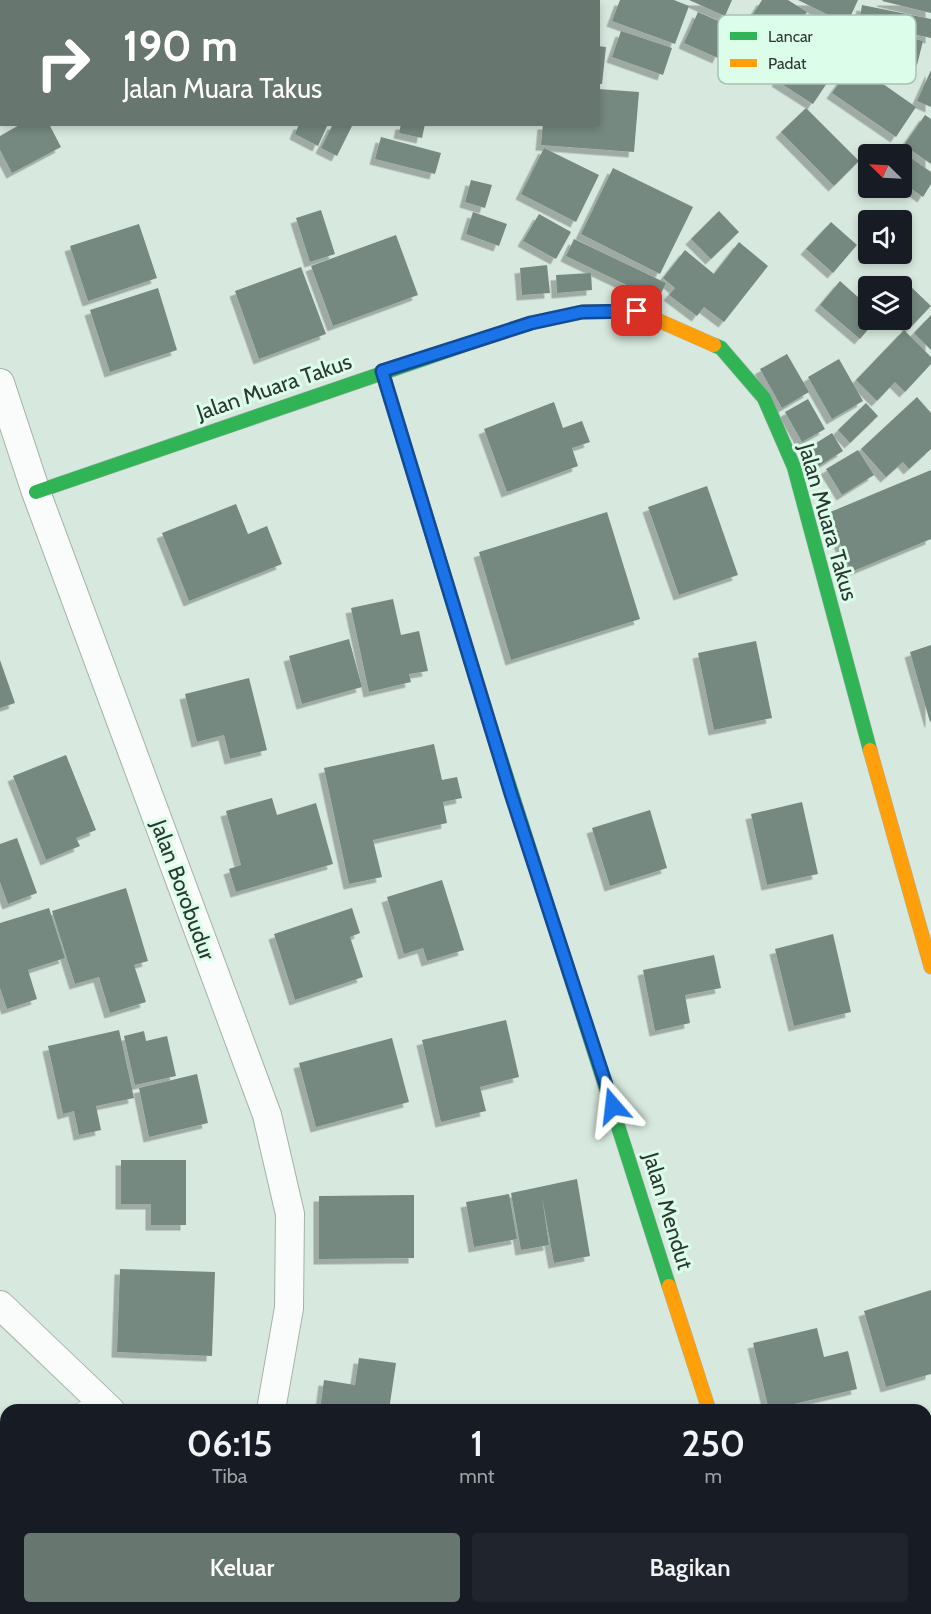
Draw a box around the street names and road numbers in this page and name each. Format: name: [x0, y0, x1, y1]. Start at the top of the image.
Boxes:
street label: Jalan Muara Takus: [192, 348, 355, 427]
street label: Jalan Muara Takus: [792, 439, 863, 604]
street label: Jalan Borobudur: [145, 815, 221, 964]
street label: Jalan Mendut: [637, 1148, 699, 1273]

